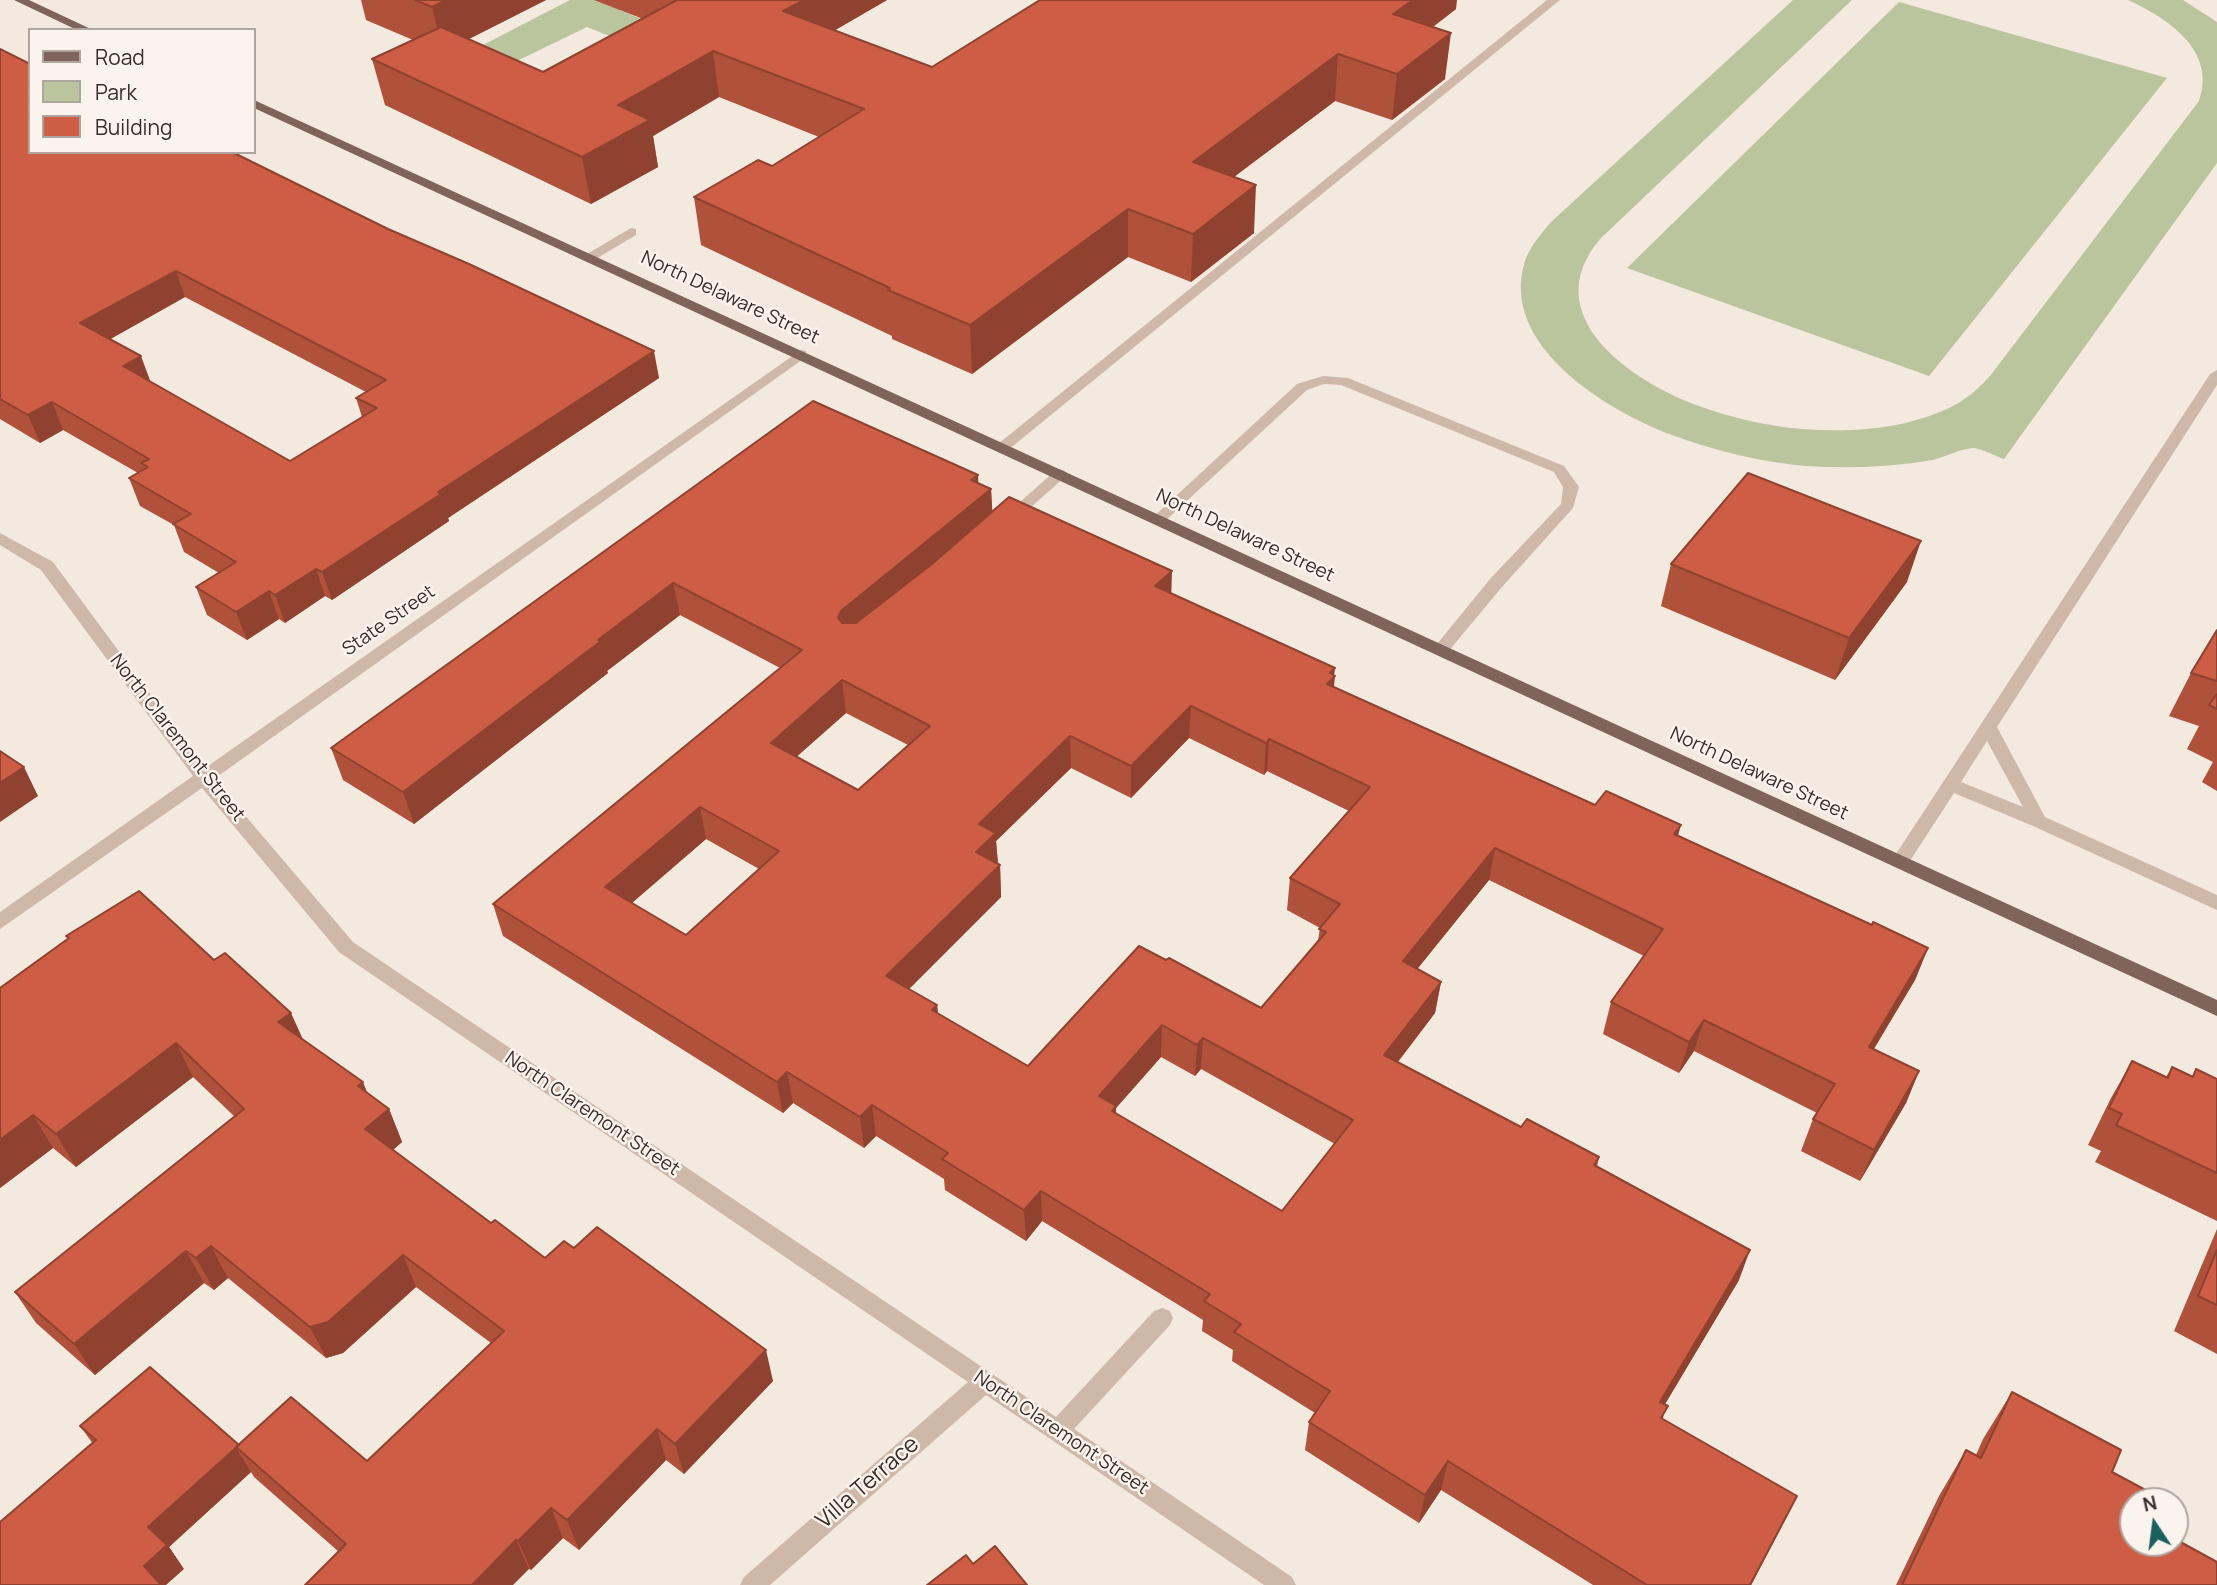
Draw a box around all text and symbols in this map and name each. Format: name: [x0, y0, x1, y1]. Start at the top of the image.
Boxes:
legend: [28, 28, 256, 154]
text: Road: [95, 43, 145, 71]
text: Park: [95, 78, 137, 106]
text: Building: [95, 113, 172, 141]
street label: North Delaware Street: [637, 247, 823, 349]
street label: North Delaware Street: [1152, 485, 1338, 587]
street label: State Street: [338, 581, 440, 661]
street label: North Claremont Street: [105, 650, 249, 826]
street label: North Delaware Street: [1666, 723, 1852, 825]
street label: North Claremont Street: [500, 1047, 684, 1181]
street label: North Claremont Street: [969, 1366, 1153, 1500]
street label: Villa Terrace: [811, 1431, 925, 1535]
north arrow: [2119, 1487, 2189, 1557]
text: N: [2140, 1489, 2159, 1518]

